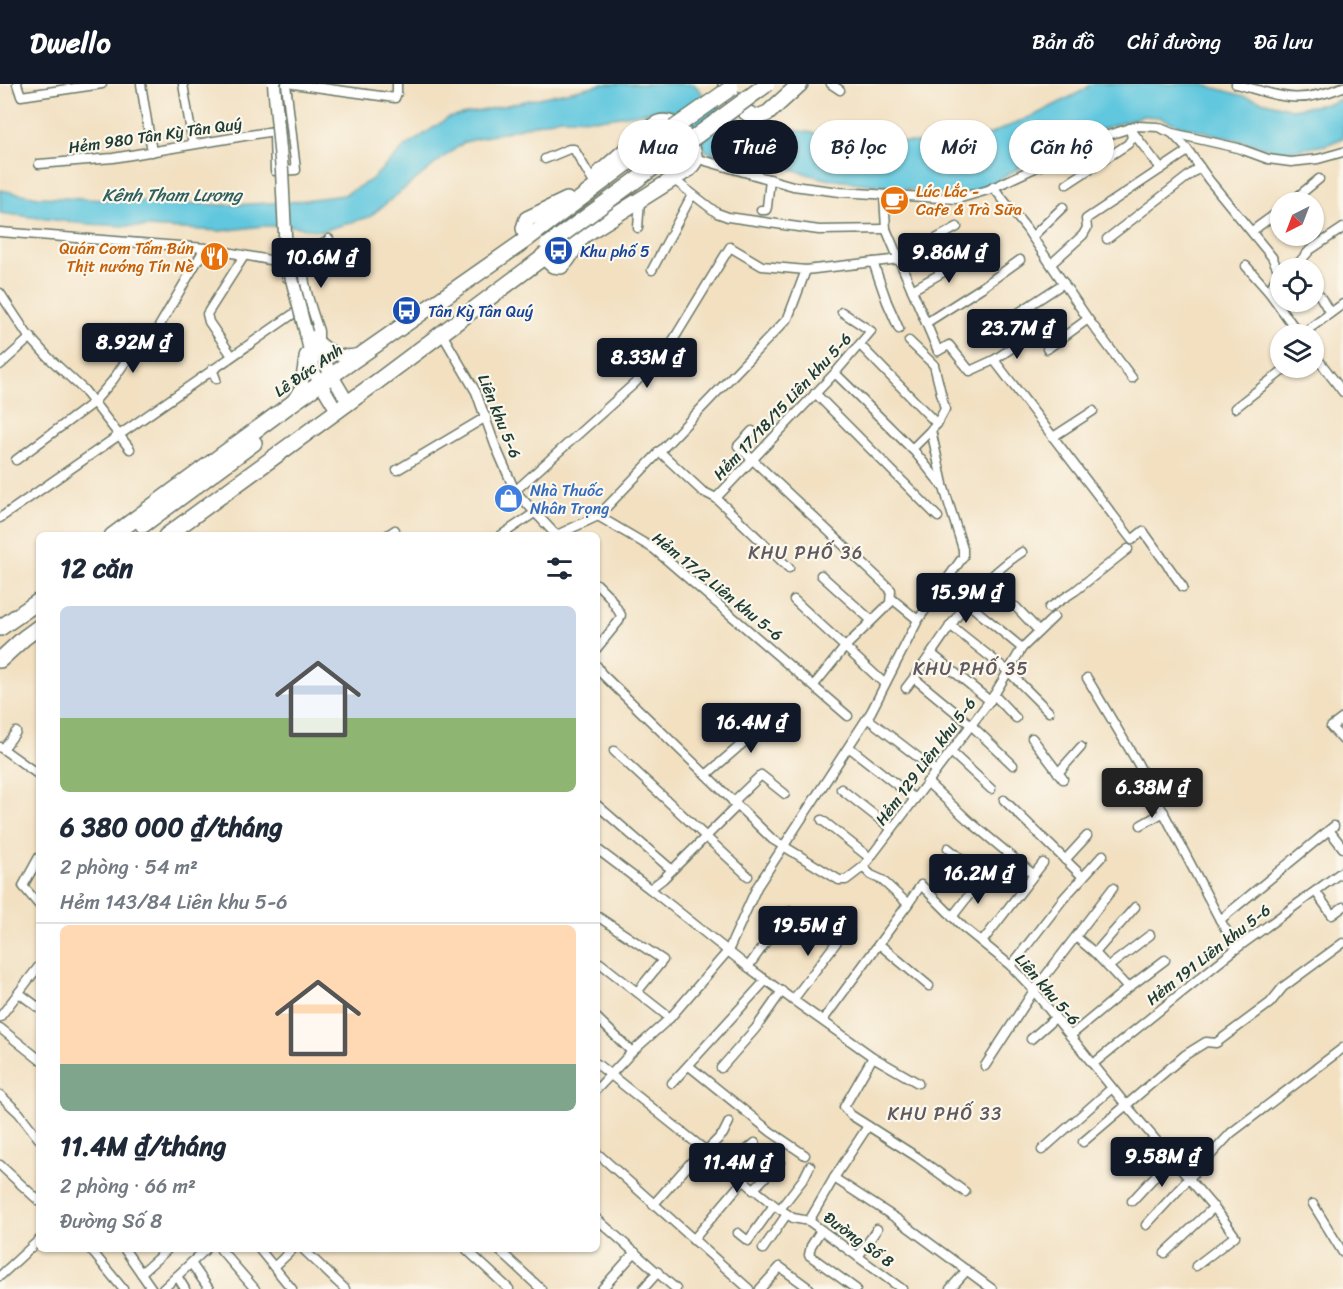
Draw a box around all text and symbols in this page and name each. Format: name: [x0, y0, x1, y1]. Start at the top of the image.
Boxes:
text: Dwello: [30, 18, 111, 67]
text: Bản đồ: [1032, 23, 1094, 61]
text: Chỉ đường: [1127, 23, 1221, 61]
text: Đã lưu: [1254, 23, 1313, 61]
street label: Hẻm 980 Tân Kỳ Tân Quý: [67, 109, 244, 162]
chip: Mua: [618, 120, 699, 174]
chip: Thuê: [711, 120, 798, 174]
chip: Bộ lọc: [810, 120, 908, 174]
chip: Mới: [920, 120, 997, 174]
chip: Căn hộ: [1009, 120, 1114, 174]
place label: Lúc Lắc - Cafe & Trà Sữa: [916, 177, 1022, 224]
water label: Kênh Tham Lương: [102, 179, 244, 211]
cafe icon: Lúc Lắc - Cafe & Trà Sữa: [879, 184, 911, 216]
north arrow: [1270, 192, 1324, 246]
map controls: [1270, 192, 1324, 378]
pin: 9.86M ₫: [894, 233, 1004, 284]
place label: Quán Cơm Tấm Bún Thịt nướng Tín Nè: [59, 234, 194, 281]
bus stop icon: Khu phố 5: [543, 235, 575, 267]
text: 9.86M ₫: [912, 235, 986, 270]
place label: Khu phố 5: [580, 237, 650, 266]
pin: 10.6M ₫: [266, 238, 376, 289]
text: 10.6M ₫: [286, 240, 356, 275]
restaurant icon: Quán Cơm Tấm Bún Thịt nướng Tín Nè: [199, 241, 231, 273]
button: locate: [1270, 258, 1324, 312]
bus stop icon: Tân Kỳ Tân Quý: [391, 295, 423, 327]
place label: Tân Kỳ Tân Quý: [428, 297, 534, 326]
pin: 23.7M ₫: [962, 309, 1072, 360]
text: 23.7M ₫: [981, 311, 1053, 346]
pin: 8.92M ₫: [78, 323, 188, 374]
button: layers: [1270, 324, 1324, 378]
text: 8.92M ₫: [96, 325, 170, 360]
street label: Hẻm 17/18/15 Liên khu 5-6: [706, 326, 859, 487]
street label: Lê Đức Anh: [268, 336, 349, 405]
pin: 8.33M ₫: [592, 338, 702, 389]
text: 8.33M ₫: [611, 340, 683, 375]
street label: Liên khu 5-6: [469, 370, 530, 463]
place label: Nhà Thuốc Nhân Trọng: [530, 476, 609, 523]
shop icon: Nhà Thuốc Nhân Trọng: [493, 483, 525, 515]
street label: Hẻm 17/2 Liên khu 5-6: [646, 524, 790, 649]
district label: KHU PHỐ 36: [748, 537, 864, 569]
text: 12 căn: [60, 545, 133, 591]
icon: filters: [543, 552, 576, 585]
pin: 15.9M ₫: [911, 573, 1021, 624]
text: 15.9M ₫: [930, 575, 1002, 610]
icon: home: [264, 645, 372, 753]
district label: KHU PHỐ 35: [913, 653, 1029, 685]
street label: Hẻm 129 Liên khu 5-6: [867, 691, 984, 832]
pin: 16.4M ₫: [696, 703, 806, 754]
text: 16.4M ₫: [716, 705, 786, 740]
pin: 6.38M ₫: [1097, 768, 1207, 819]
text: 6.38M ₫: [1116, 770, 1188, 805]
text: 6 380 000 ₫/tháng: [60, 804, 283, 850]
text: 2 phòng · 54 m²: [60, 850, 198, 885]
pin: 16.2M ₫: [923, 854, 1033, 905]
text: 16.2M ₫: [943, 856, 1013, 891]
text: Hẻm 143/84 Liên khu 5-6: [60, 885, 288, 920]
street label: Hẻm 191 Liên khu 5-6: [1139, 896, 1277, 1013]
pin: 19.5M ₫: [753, 906, 863, 957]
text: 19.5M ₫: [772, 908, 844, 943]
street label: Liên khu 5-6: [1008, 946, 1088, 1032]
icon: home: [264, 964, 372, 1072]
district label: KHU PHỐ 33: [887, 1098, 1003, 1130]
text: 11.4M ₫/tháng: [60, 1123, 226, 1169]
pin: 9.58M ₫: [1107, 1137, 1217, 1188]
text: 9.58M ₫: [1125, 1139, 1199, 1174]
pin: 11.4M ₫: [682, 1143, 792, 1194]
text: 11.4M ₫: [703, 1145, 771, 1180]
text: 2 phòng · 66 m²: [60, 1169, 196, 1204]
text: Đường Số 8: [60, 1204, 162, 1239]
street label: Đường Số 8: [817, 1204, 901, 1275]

